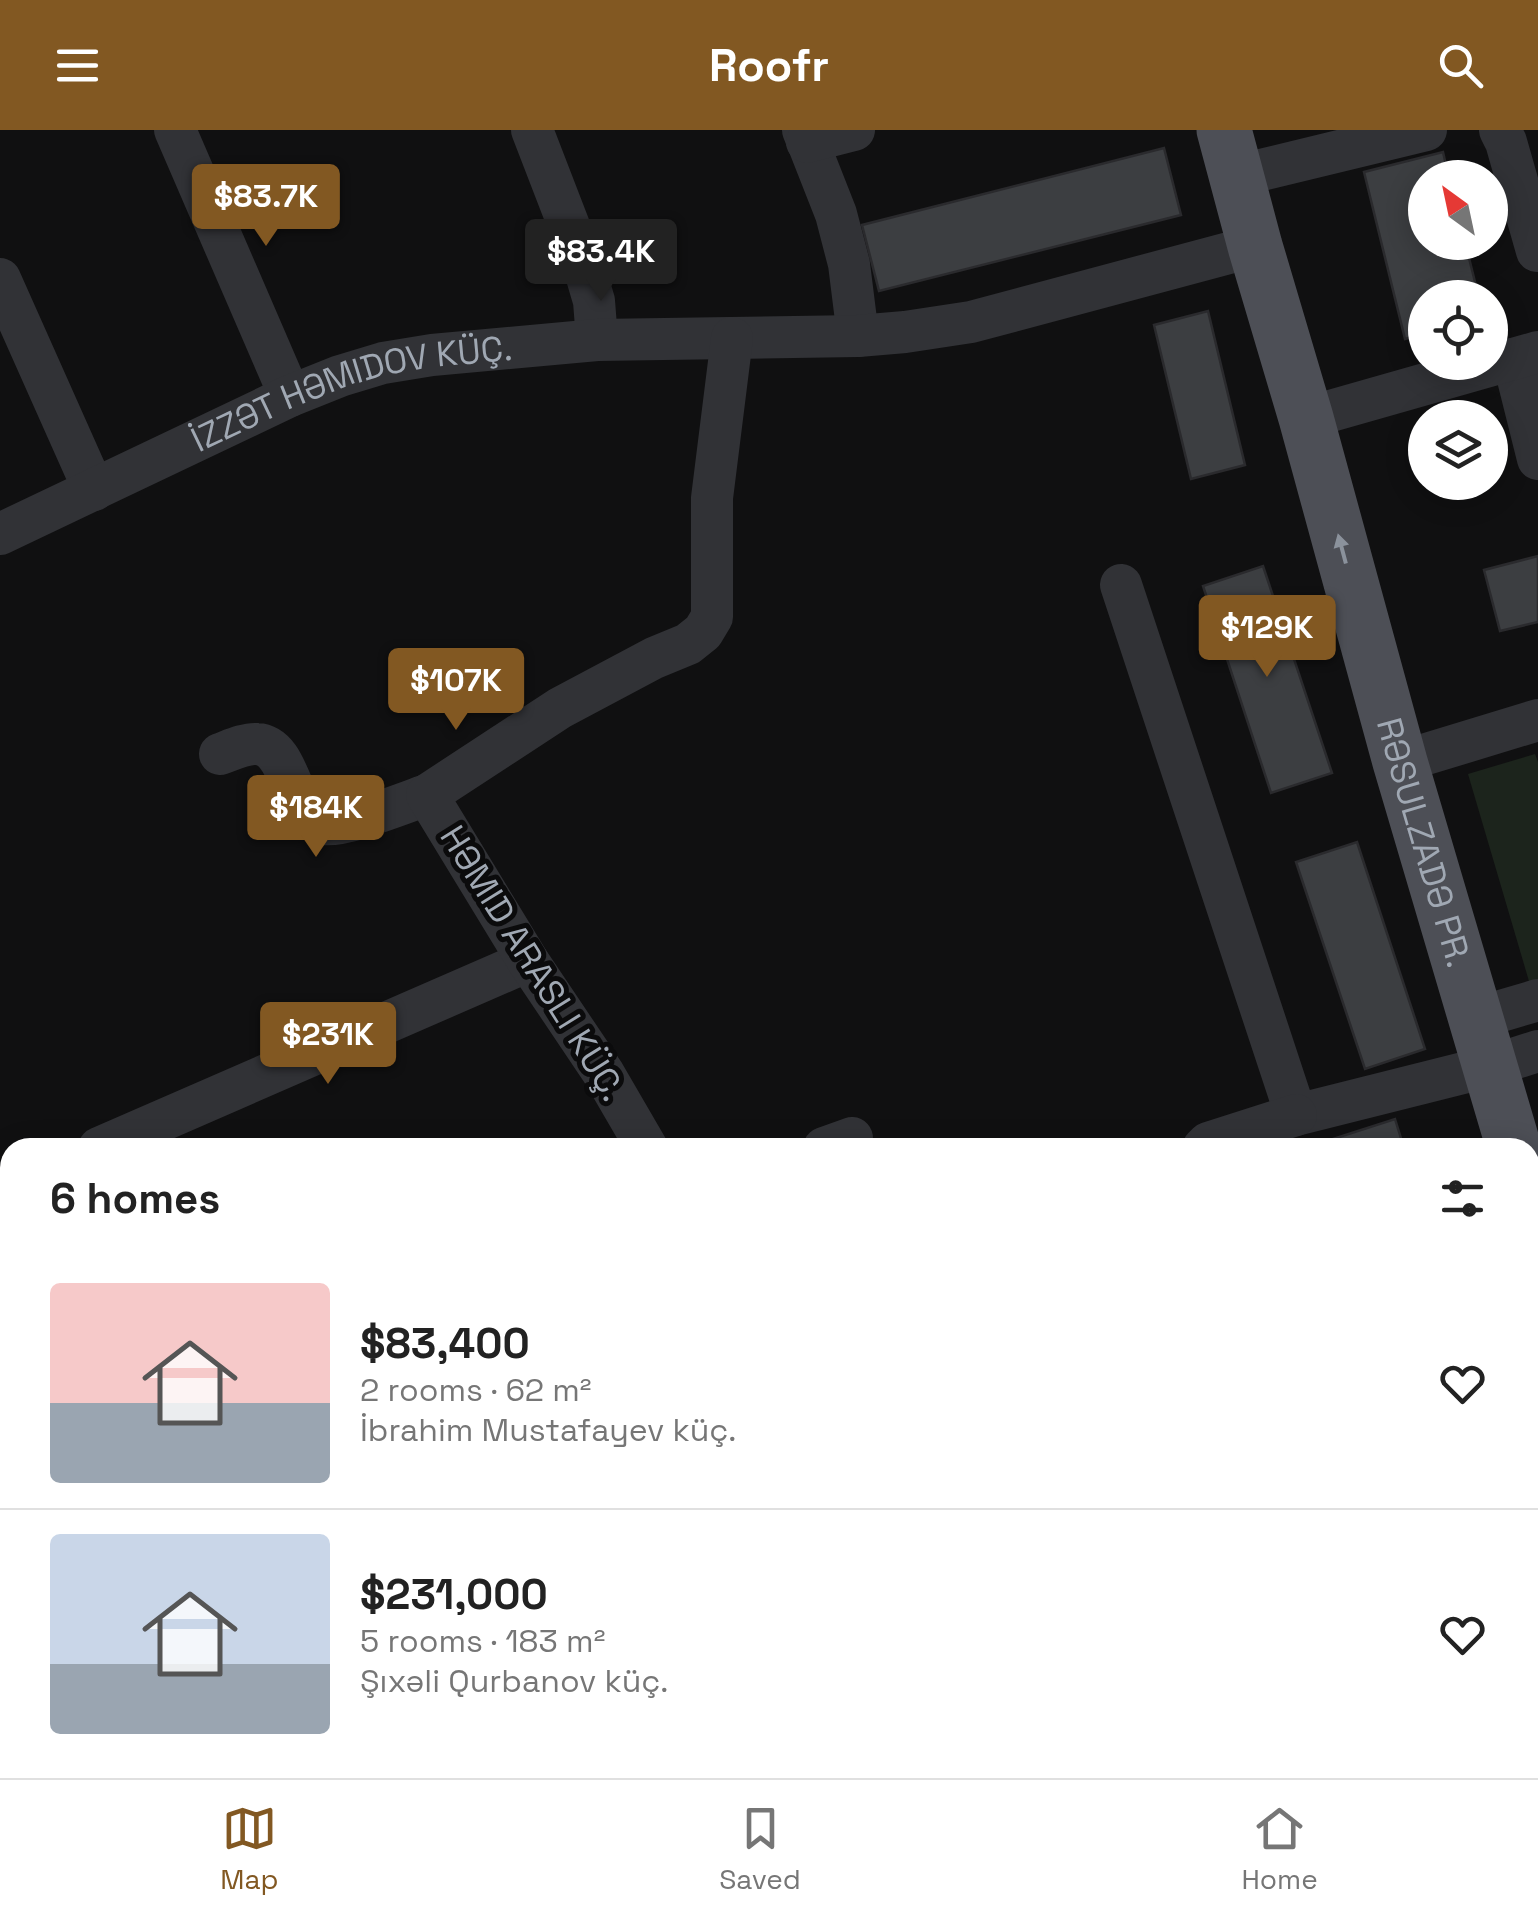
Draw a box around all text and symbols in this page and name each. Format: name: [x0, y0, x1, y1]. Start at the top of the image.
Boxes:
text: Roofr: [709, 37, 829, 94]
icon: menu: [50, 38, 105, 93]
icon: search: [1433, 38, 1488, 93]
north arrow: [1408, 160, 1508, 260]
map controls: [1408, 160, 1508, 500]
pin: $83.7K: [185, 164, 347, 249]
text: $83.7K: [214, 176, 318, 216]
pin: $83.4K: [520, 219, 682, 304]
text: $83.4K: [547, 231, 655, 271]
button: locate: [1408, 280, 1508, 380]
street label: İZZƏT HƏMIDOV KÜÇ.: [184, 326, 514, 462]
button: layers: [1408, 400, 1508, 500]
one-way arrow: [1333, 533, 1349, 564]
pin: $129K: [1197, 595, 1337, 680]
text: $129K: [1221, 607, 1313, 647]
pin: $107K: [386, 648, 526, 733]
text: $107K: [410, 660, 502, 700]
street label: RƏSULZADƏ PR.: [1367, 713, 1481, 972]
pin: $184K: [246, 775, 386, 860]
text: $184K: [269, 787, 363, 827]
street label: HƏMID ARASLI KÜÇ.: [431, 817, 635, 1109]
pin: $231K: [258, 1002, 398, 1087]
text: $231K: [282, 1014, 374, 1054]
icon: filters: [1435, 1171, 1490, 1226]
text: 6 homes: [50, 1172, 220, 1225]
text: $83,400: [360, 1317, 530, 1370]
icon: home: [130, 1323, 250, 1443]
icon: heart: [1435, 1356, 1490, 1411]
text: 2 rooms · 62 m²: [360, 1370, 592, 1410]
text: İbrahim Mustafayev küç.: [360, 1410, 736, 1450]
text: $231,000: [360, 1568, 548, 1621]
icon: home: [130, 1574, 250, 1694]
icon: heart: [1435, 1607, 1490, 1662]
text: 5 rooms · 183 m²: [360, 1621, 605, 1661]
text: Şıxəli Qurbanov küç.: [360, 1661, 668, 1701]
tab: Map: [220, 1801, 279, 1897]
tab: Saved: [719, 1801, 801, 1897]
tab: Home: [1241, 1801, 1318, 1897]

